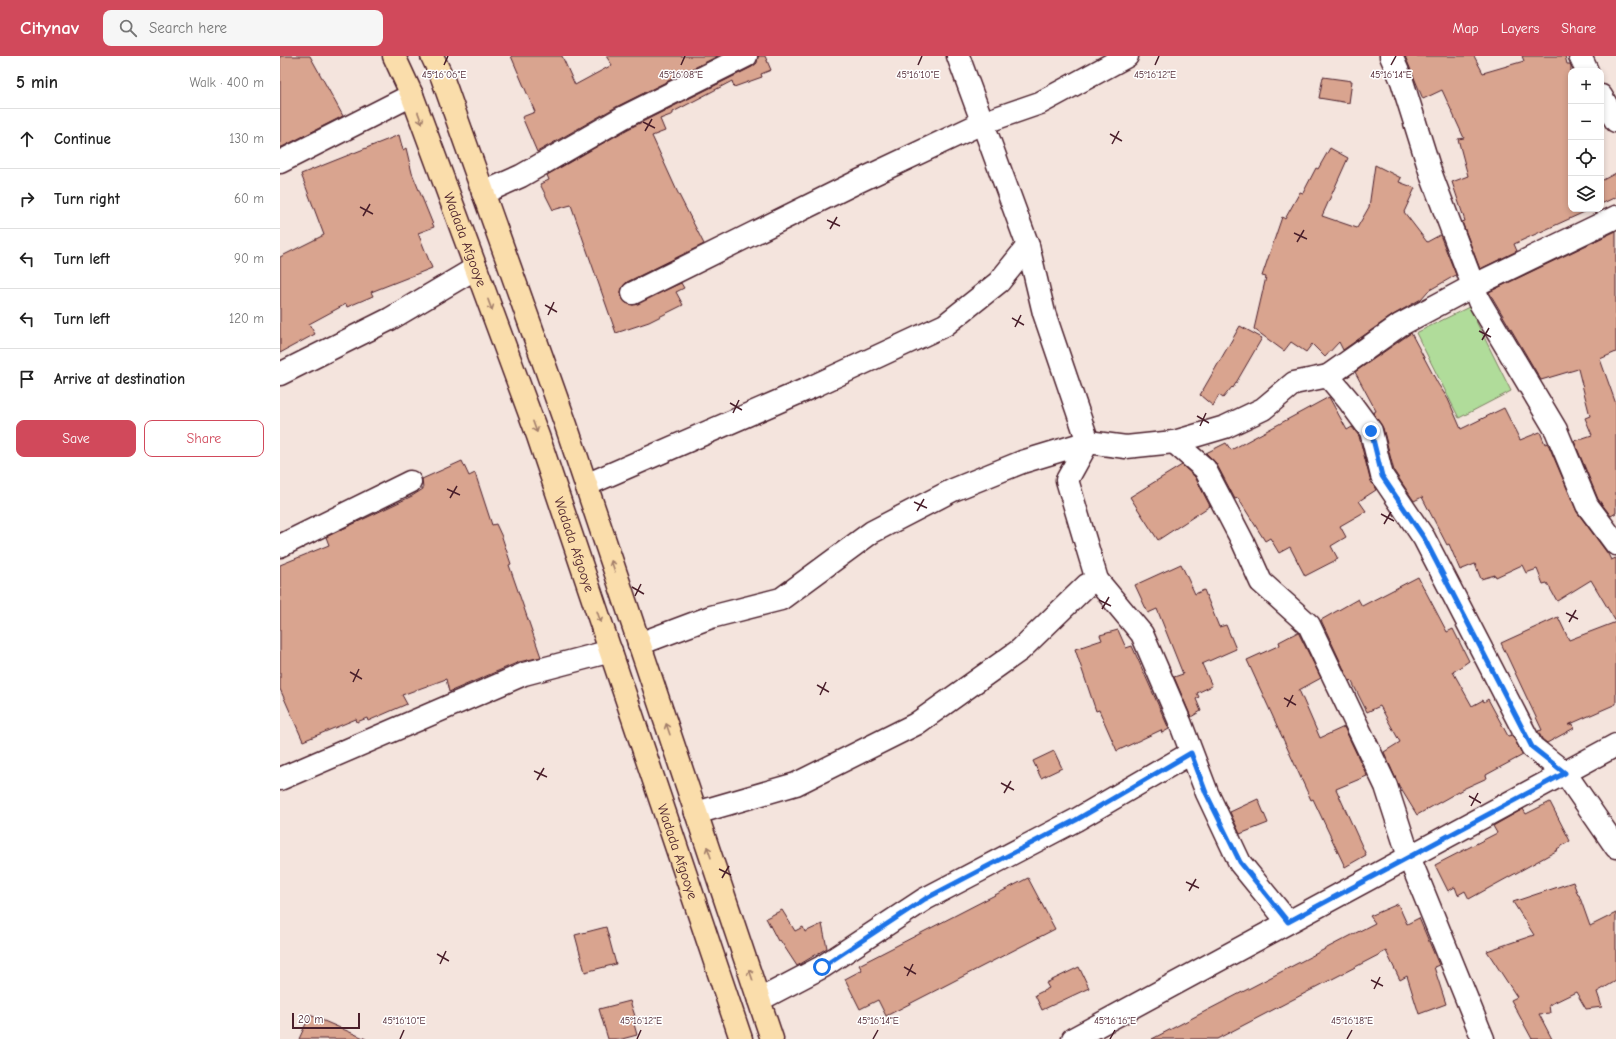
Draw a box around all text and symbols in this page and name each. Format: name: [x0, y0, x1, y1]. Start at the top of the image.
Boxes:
search box: [103, 10, 383, 46]
text: Citynav: [20, 17, 79, 39]
icon: search: [117, 17, 139, 39]
text: Search here: [149, 19, 227, 37]
text: Map: [1452, 20, 1479, 37]
text: Layers: [1501, 20, 1539, 37]
text: Share: [1561, 20, 1596, 37]
map controls: [1568, 68, 1604, 212]
button: +: [1568, 68, 1604, 104]
text: 45°16'06"E: [422, 69, 466, 81]
text: 45°16'08"E: [659, 69, 703, 81]
text: 45°16'10"E: [897, 69, 939, 81]
text: 45°16'12"E: [1134, 69, 1176, 81]
text: 45°16'14"E: [1370, 69, 1412, 81]
text: 5 min: [16, 73, 58, 92]
text: Walk · 400 m: [190, 75, 264, 90]
button: −: [1568, 104, 1604, 140]
one-way arrow: [417, 111, 425, 123]
icon: ahead: [16, 128, 38, 150]
text: Continue: [54, 130, 111, 148]
text: 130 m: [229, 131, 264, 146]
button: locate: [1568, 140, 1604, 176]
button: layers: [1568, 176, 1604, 212]
icon: right: [16, 188, 38, 210]
text: Turn right: [54, 190, 120, 208]
street label: Wadada Afgooye: [440, 190, 491, 289]
text: 60 m: [234, 191, 264, 206]
icon: left: [16, 248, 38, 270]
text: Turn left: [54, 250, 110, 268]
text: 90 m: [234, 251, 264, 266]
one-way arrow: [486, 299, 494, 311]
icon: left: [16, 308, 38, 330]
text: Turn left: [54, 310, 110, 328]
text: 120 m: [229, 311, 264, 326]
icon: arrive: [16, 368, 38, 390]
text: Arrive at destination: [54, 370, 185, 388]
button: Save: [16, 420, 136, 457]
button: Share: [144, 420, 264, 457]
one-way arrow: [531, 421, 539, 433]
route end: [1362, 422, 1380, 440]
street label: Wadada Afgooye: [551, 495, 598, 594]
one-way arrow: [609, 560, 616, 573]
one-way arrow: [596, 610, 603, 623]
one-way arrow: [664, 723, 671, 736]
street label: Wadada Afgooye: [654, 802, 702, 901]
one-way arrow: [705, 846, 712, 859]
route start: [813, 958, 831, 976]
one-way arrow: [746, 970, 754, 982]
scale bar: [292, 1011, 360, 1030]
text: 20 m: [298, 1013, 323, 1026]
text: 45°16'10"E: [383, 1015, 425, 1027]
text: 45°16'12"E: [620, 1015, 662, 1027]
text: 45°16'14"E: [857, 1015, 899, 1027]
text: 45°16'16"E: [1094, 1015, 1136, 1027]
text: 45°16'18"E: [1331, 1015, 1373, 1027]

